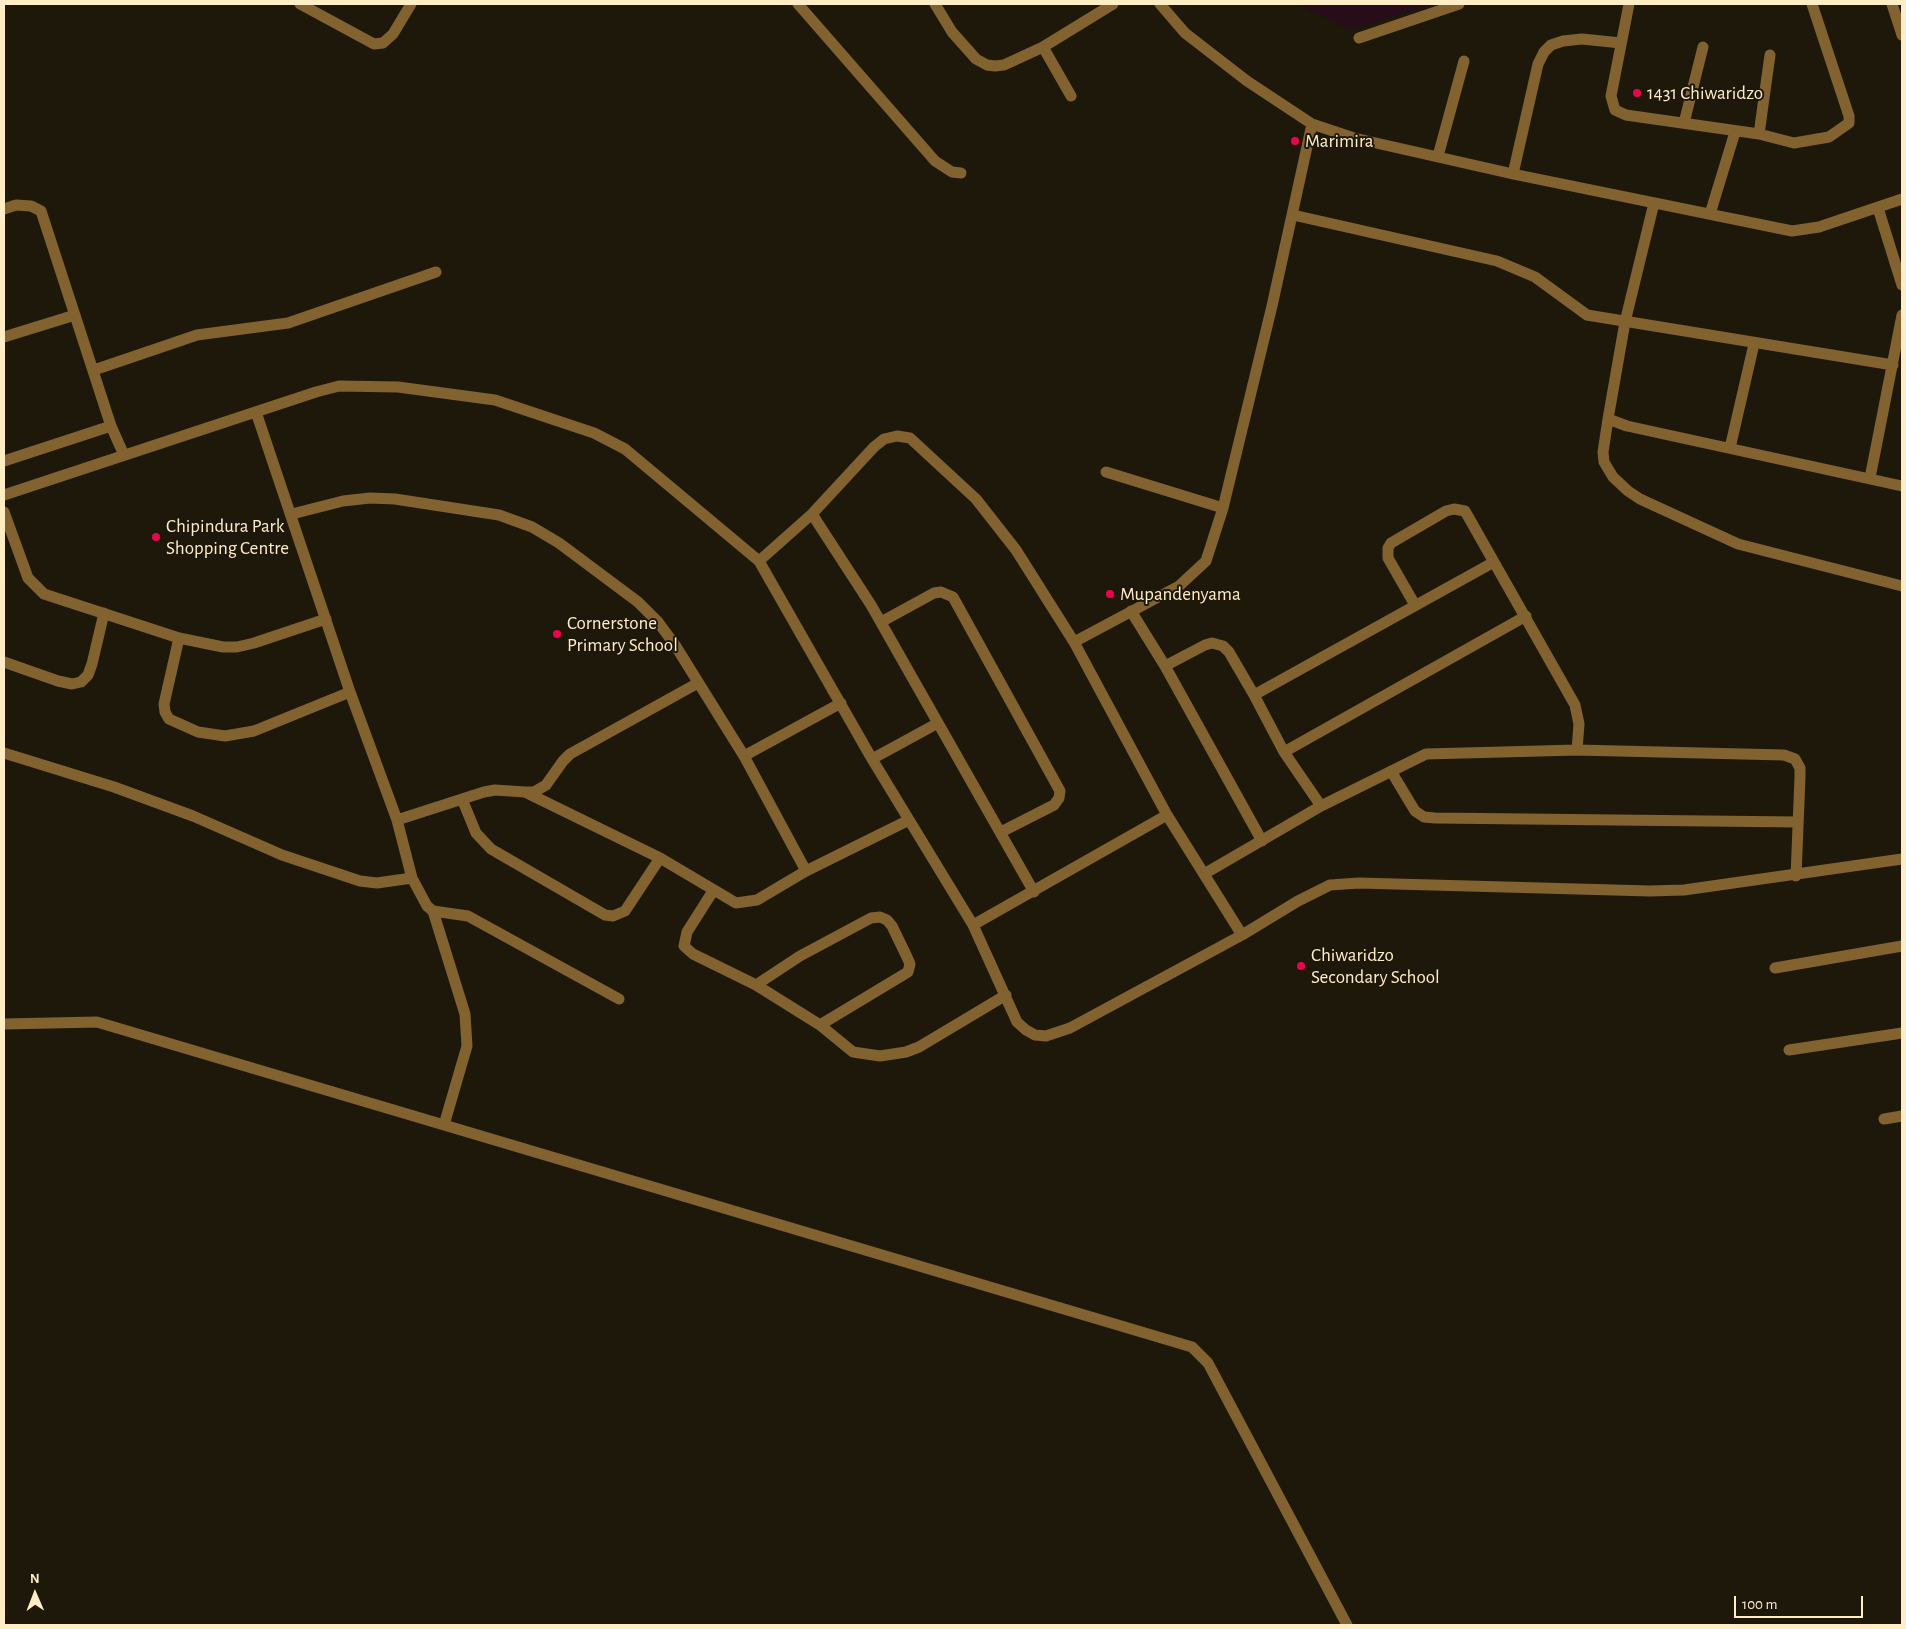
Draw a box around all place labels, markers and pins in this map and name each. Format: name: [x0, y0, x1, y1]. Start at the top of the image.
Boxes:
place label: 1431 Chiwaridzo: [1647, 82, 1763, 104]
marker: 1431 Chiwaridzo: [1631, 87, 1643, 99]
place label: Marimira: [1305, 130, 1374, 152]
marker: Marimira: [1289, 135, 1301, 147]
place label: Chipindura Park Shopping Centre: [166, 515, 289, 559]
marker: Chipindura Park Shopping Centre: [150, 531, 162, 543]
place label: Mupandenyama: [1120, 583, 1241, 605]
marker: Mupandenyama: [1104, 588, 1116, 600]
place label: Cornerstone Primary School: [567, 612, 678, 656]
marker: Cornerstone Primary School: [551, 628, 563, 640]
place label: Chiwaridzo Secondary School: [1311, 944, 1440, 988]
marker: Chiwaridzo Secondary School: [1295, 960, 1307, 972]

